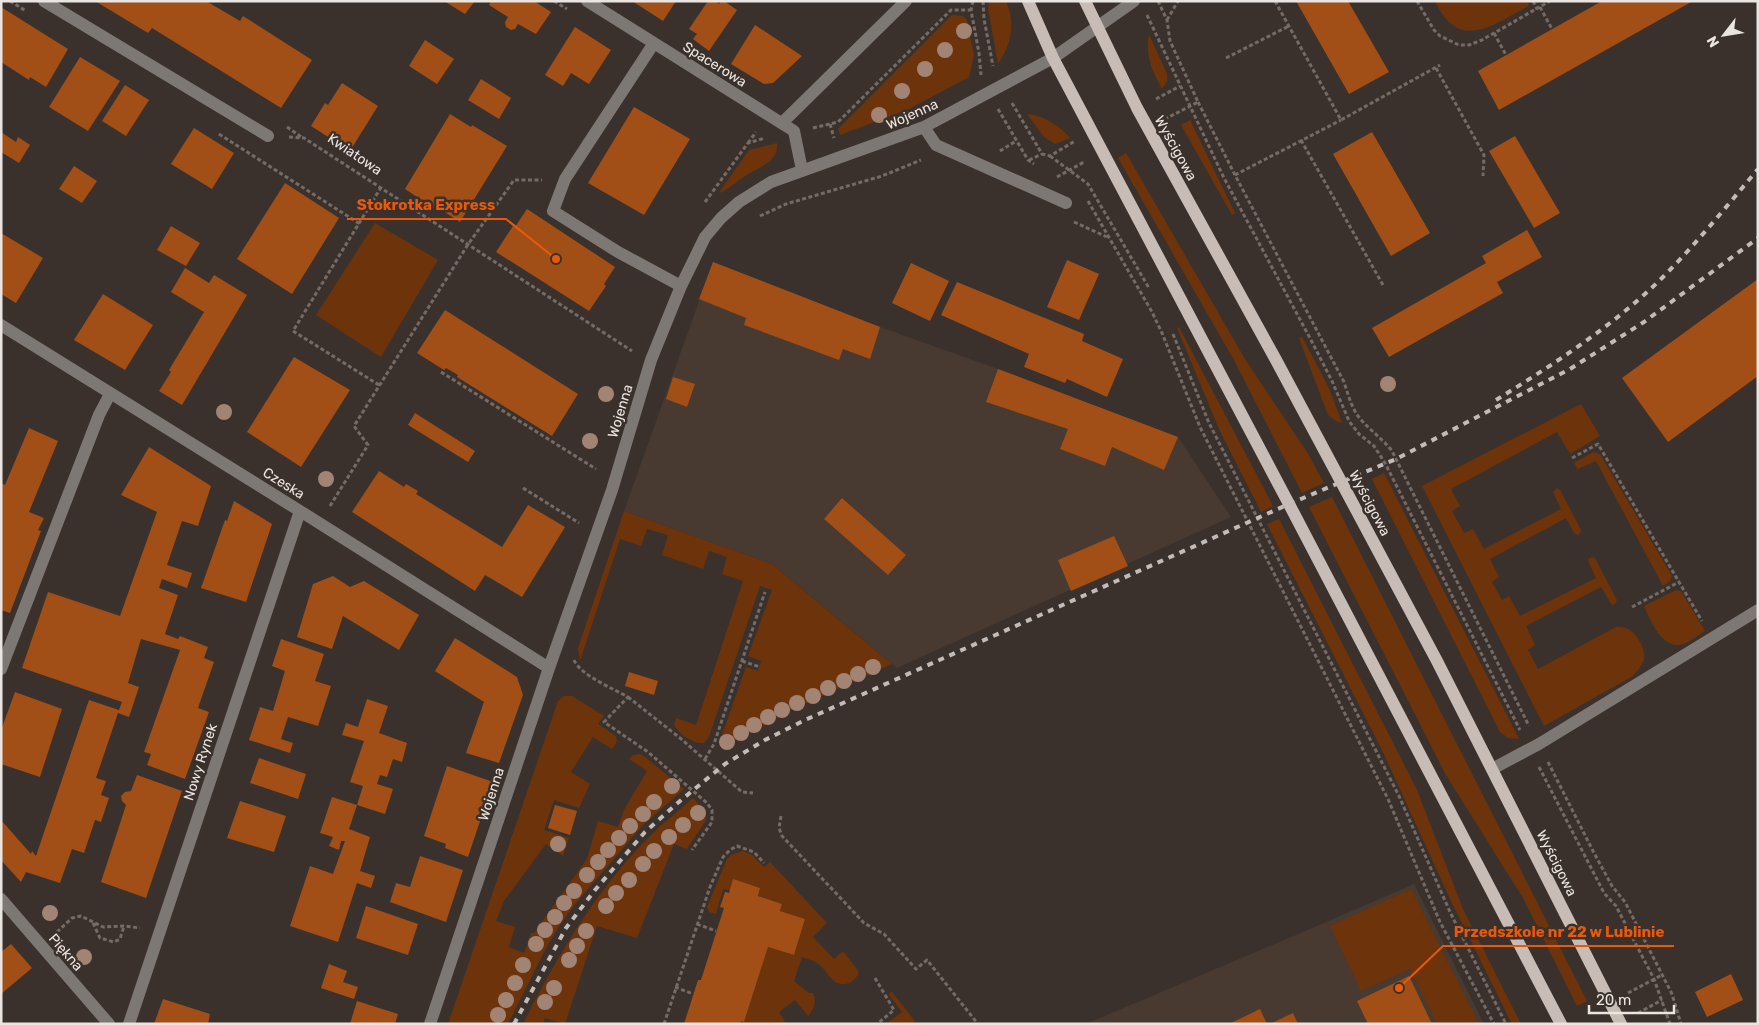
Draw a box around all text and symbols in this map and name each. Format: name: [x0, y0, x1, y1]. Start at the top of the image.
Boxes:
north arrow: [1699, 10, 1749, 60]
text: N: [1703, 33, 1723, 50]
street label: Spacerowa: [680, 38, 750, 91]
street label: Wojenna: [884, 95, 941, 133]
street label: Wyścigowa: [1151, 113, 1200, 184]
street label: Kwiatowa: [324, 130, 385, 179]
callout: Stokrotka Express: [347, 189, 506, 219]
text: Stokrotka Express: [357, 196, 495, 214]
street label: Wojenna: [604, 382, 637, 440]
street label: Czeska: [260, 464, 308, 503]
street label: Wyścigowa: [1345, 467, 1394, 539]
street label: Nowy Rynek: [180, 721, 221, 803]
street label: Wojenna: [475, 765, 508, 823]
street label: Wyścigowa: [1533, 827, 1580, 899]
callout: Przedszkole nr 22 w Lublinie: [1443, 916, 1674, 946]
text: Przedszkole nr 22 w Lublinie: [1454, 923, 1664, 941]
street label: Piękna: [45, 930, 86, 974]
scale bar: [1589, 982, 1674, 1014]
text: 20 m: [1596, 991, 1631, 1009]

